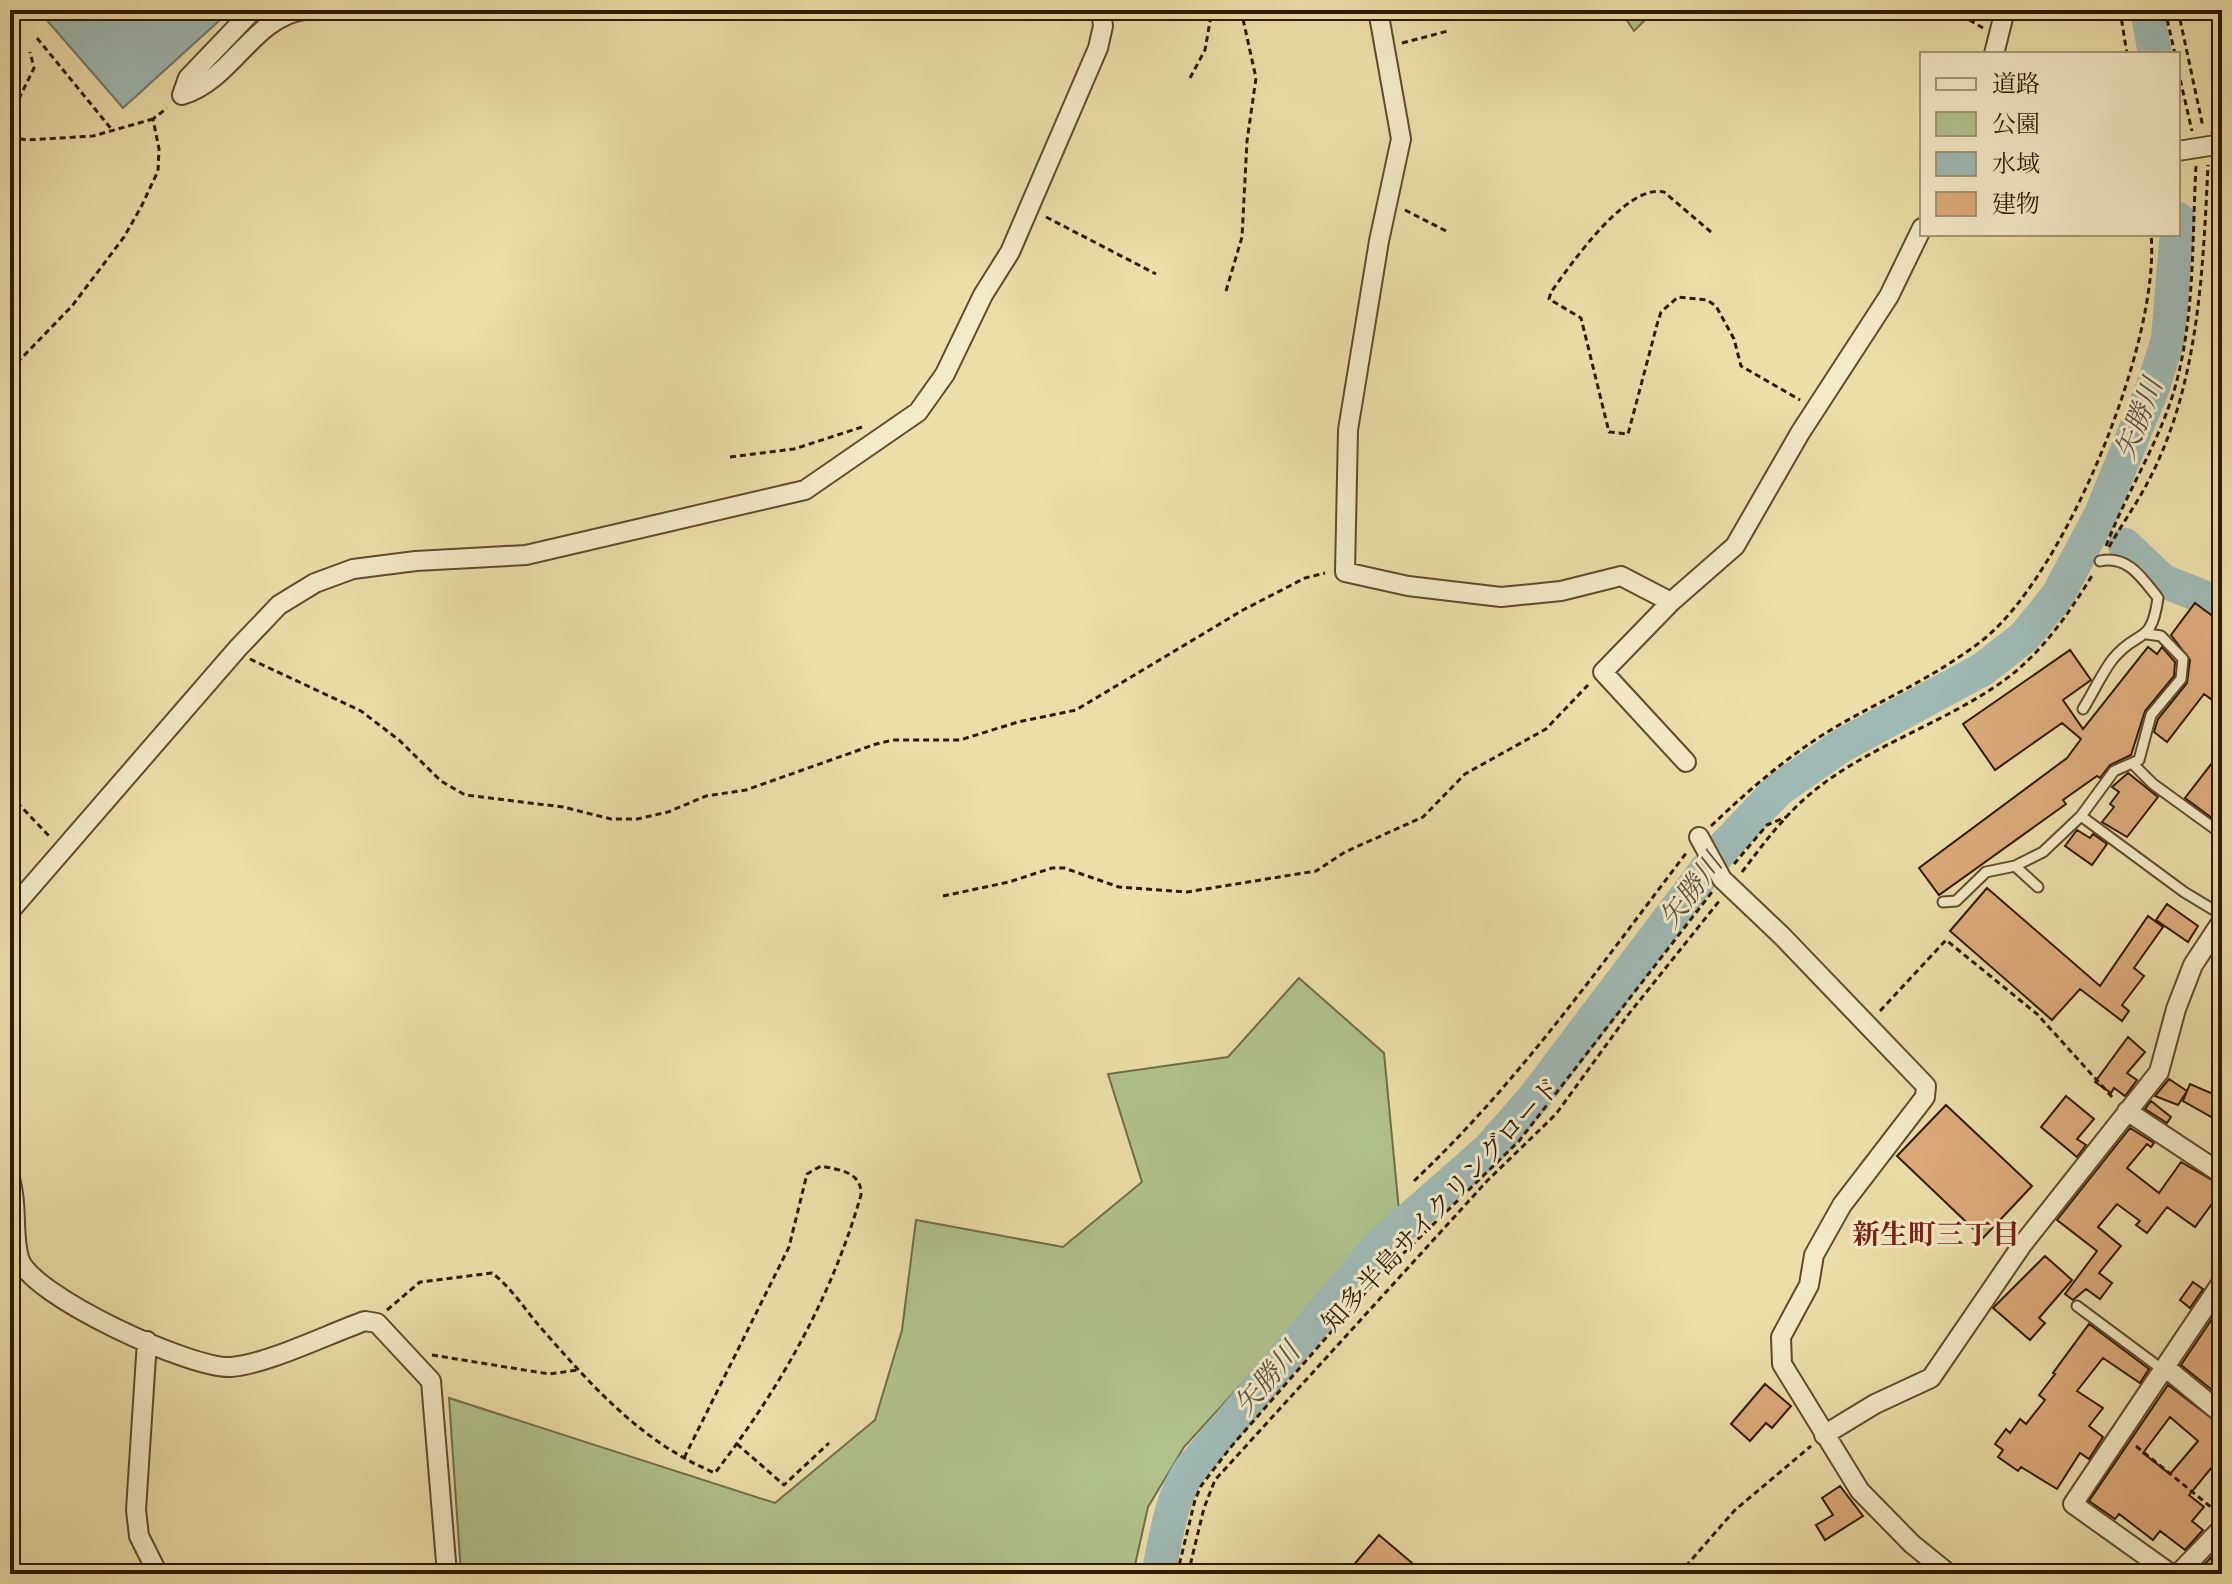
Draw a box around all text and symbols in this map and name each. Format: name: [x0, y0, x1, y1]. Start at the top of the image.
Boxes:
legend: [1920, 52, 2180, 236]
text: 道路: [1992, 68, 2040, 101]
text: 公園: [1992, 108, 2040, 141]
text: 水域: [1992, 148, 2040, 181]
text: 建物: [1992, 188, 2040, 221]
water label: 矢勝川: [2106, 370, 2173, 465]
water label: 矢勝川: [1651, 844, 1733, 936]
street label: 知多半島サイクリングロード: [1314, 1071, 1568, 1339]
district label: 新生町三丁目: [1852, 1216, 2020, 1254]
water label: 矢勝川: [1225, 1332, 1310, 1423]

